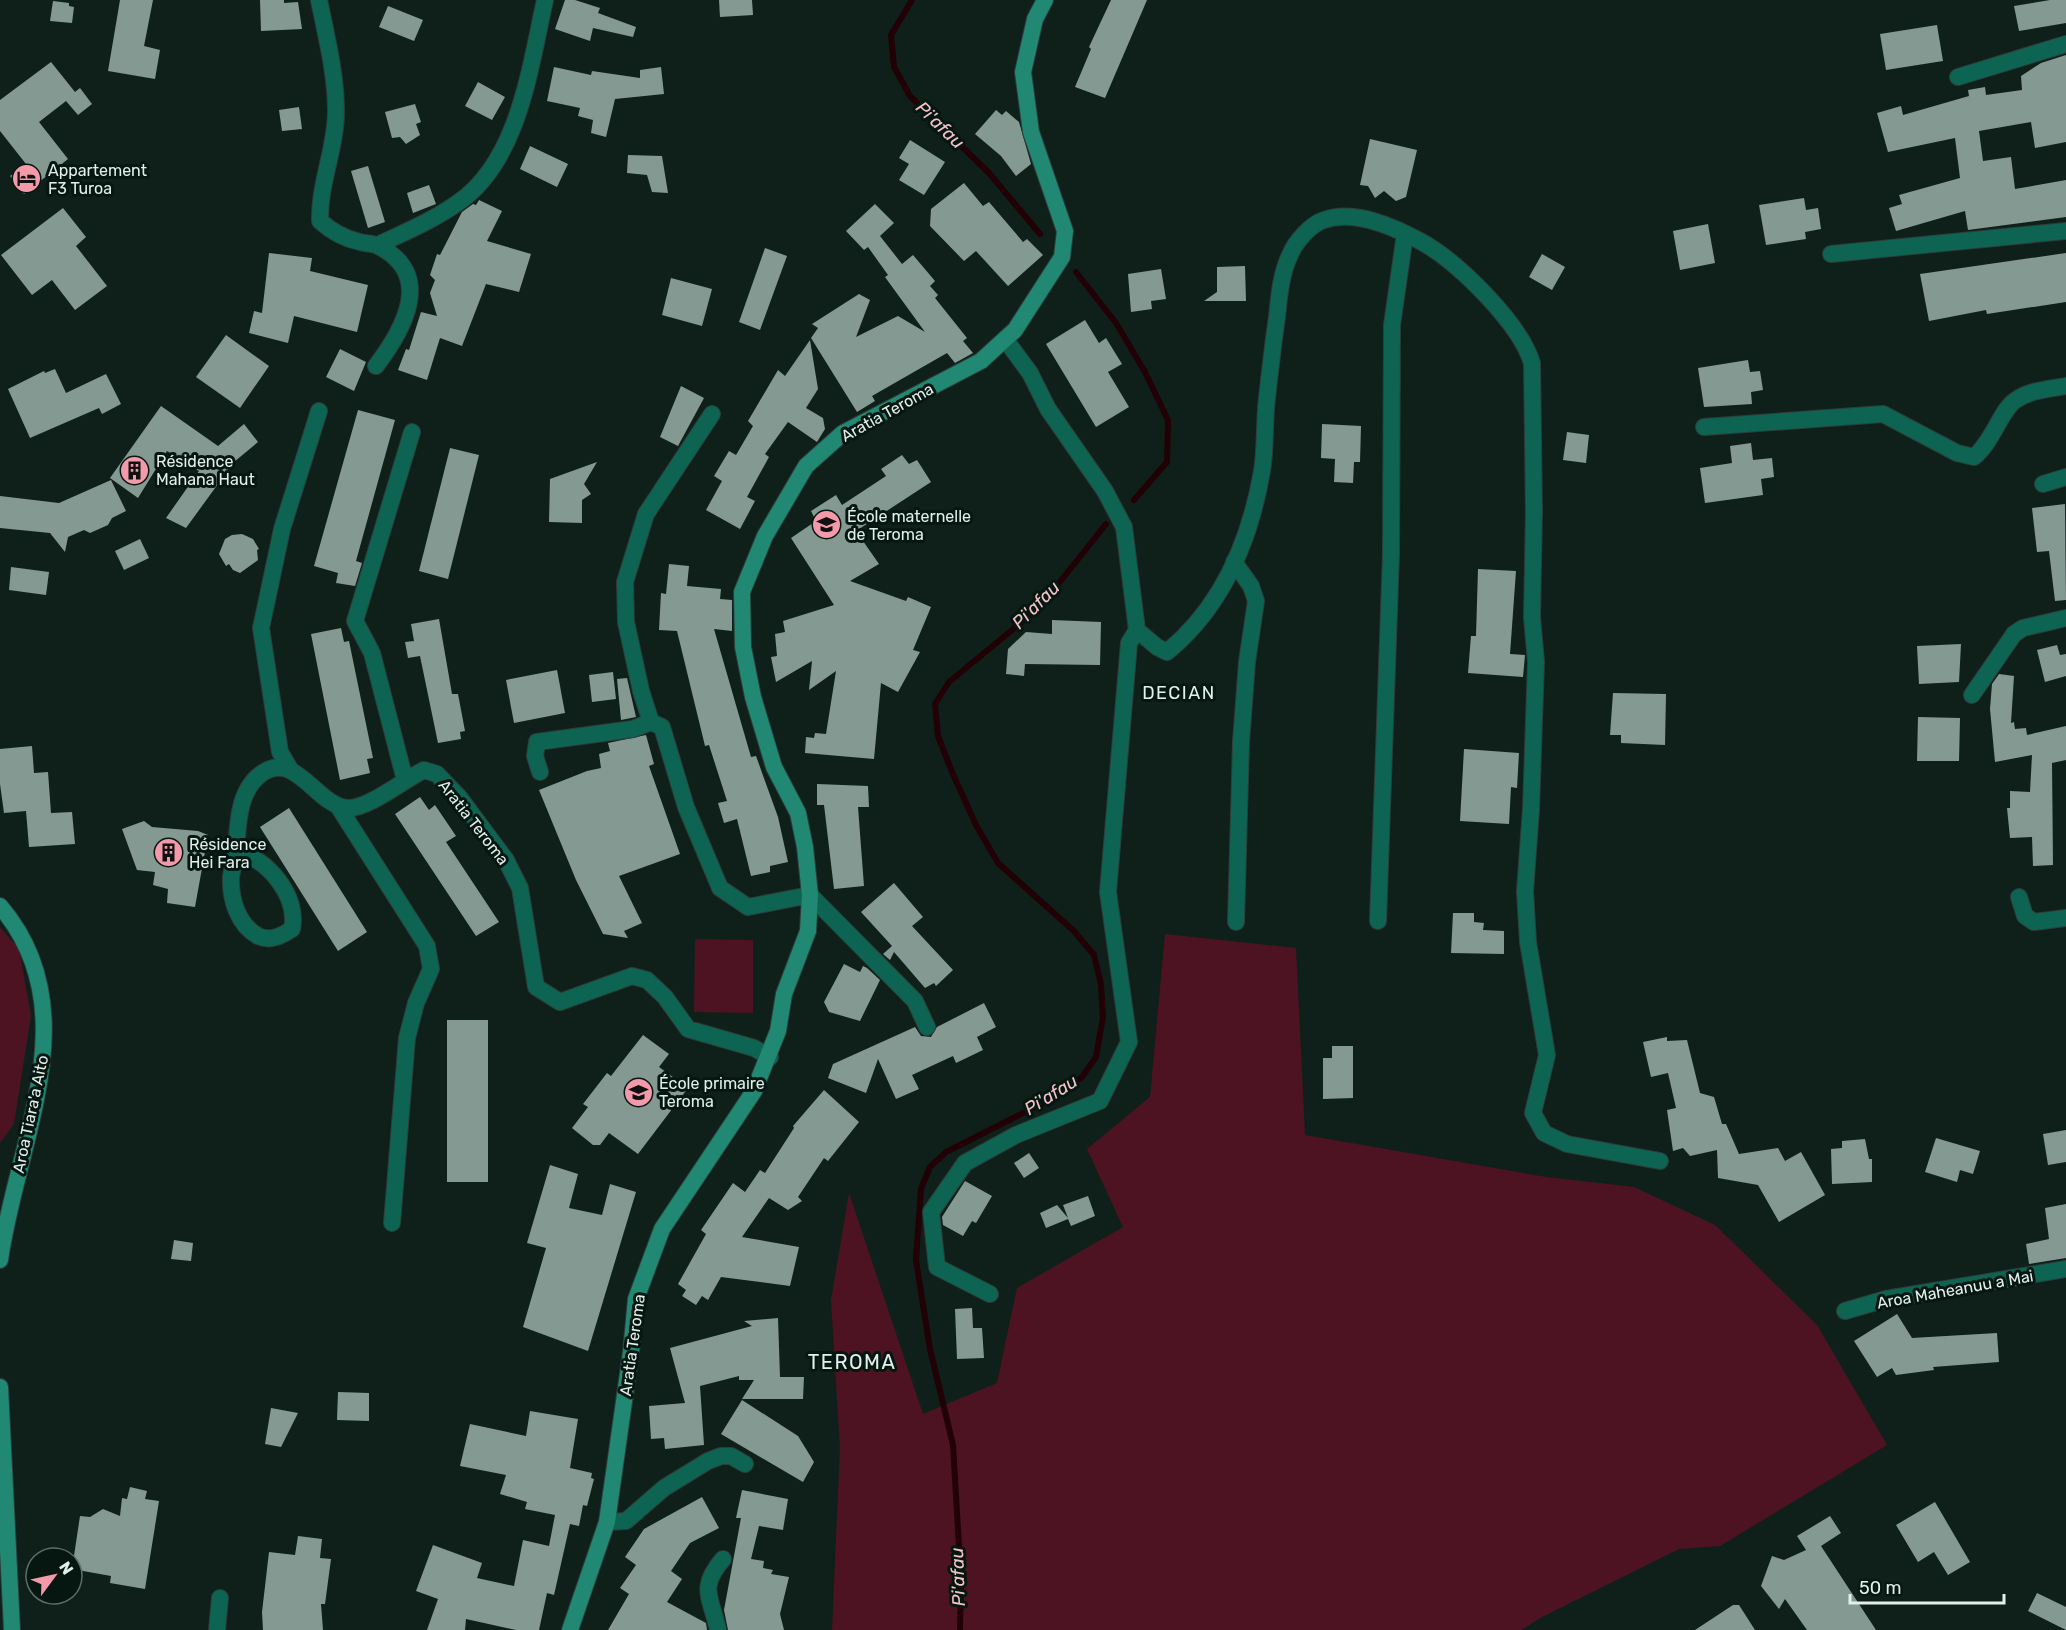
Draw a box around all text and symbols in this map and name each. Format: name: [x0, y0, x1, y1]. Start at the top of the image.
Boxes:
water label: Pi'afau: [911, 97, 969, 153]
place label: Appartement F3 Turoa: [48, 161, 147, 198]
hotel icon: Appartement F3 Turoa: [11, 163, 43, 195]
street label: Aratia Teroma: [838, 379, 937, 446]
place label: Résidence Mahana Haut: [156, 452, 255, 489]
building icon: Résidence Mahana Haut: [119, 454, 151, 486]
place label: École maternelle de Teroma: [847, 507, 971, 544]
school or university icon: École maternelle de Teroma: [810, 509, 842, 541]
water label: Pi'afau: [1007, 576, 1065, 634]
district label: DECIAN: [1142, 682, 1216, 704]
street label: Aratia Teroma: [434, 776, 513, 869]
place label: Résidence Hei Fara: [189, 835, 266, 872]
building icon: Résidence Hei Fara: [152, 837, 184, 869]
street label: Aroa Tiara'a Aito: [9, 1053, 52, 1175]
water label: Pi'afau: [1020, 1070, 1082, 1120]
place label: École primaire Teroma: [659, 1074, 765, 1111]
school or university icon: École primaire Teroma: [622, 1076, 654, 1108]
street label: Aroa Maheanuu a Mai: [1875, 1266, 2035, 1313]
street label: Aratia Teroma: [616, 1293, 649, 1397]
district label: TEROMA: [808, 1350, 896, 1374]
north arrow: [24, 1546, 84, 1606]
water label: Pi'afau: [946, 1547, 970, 1607]
text: N: [55, 1558, 77, 1578]
scale bar: [1850, 1567, 2004, 1605]
text: 50 m: [1859, 1577, 1902, 1599]

